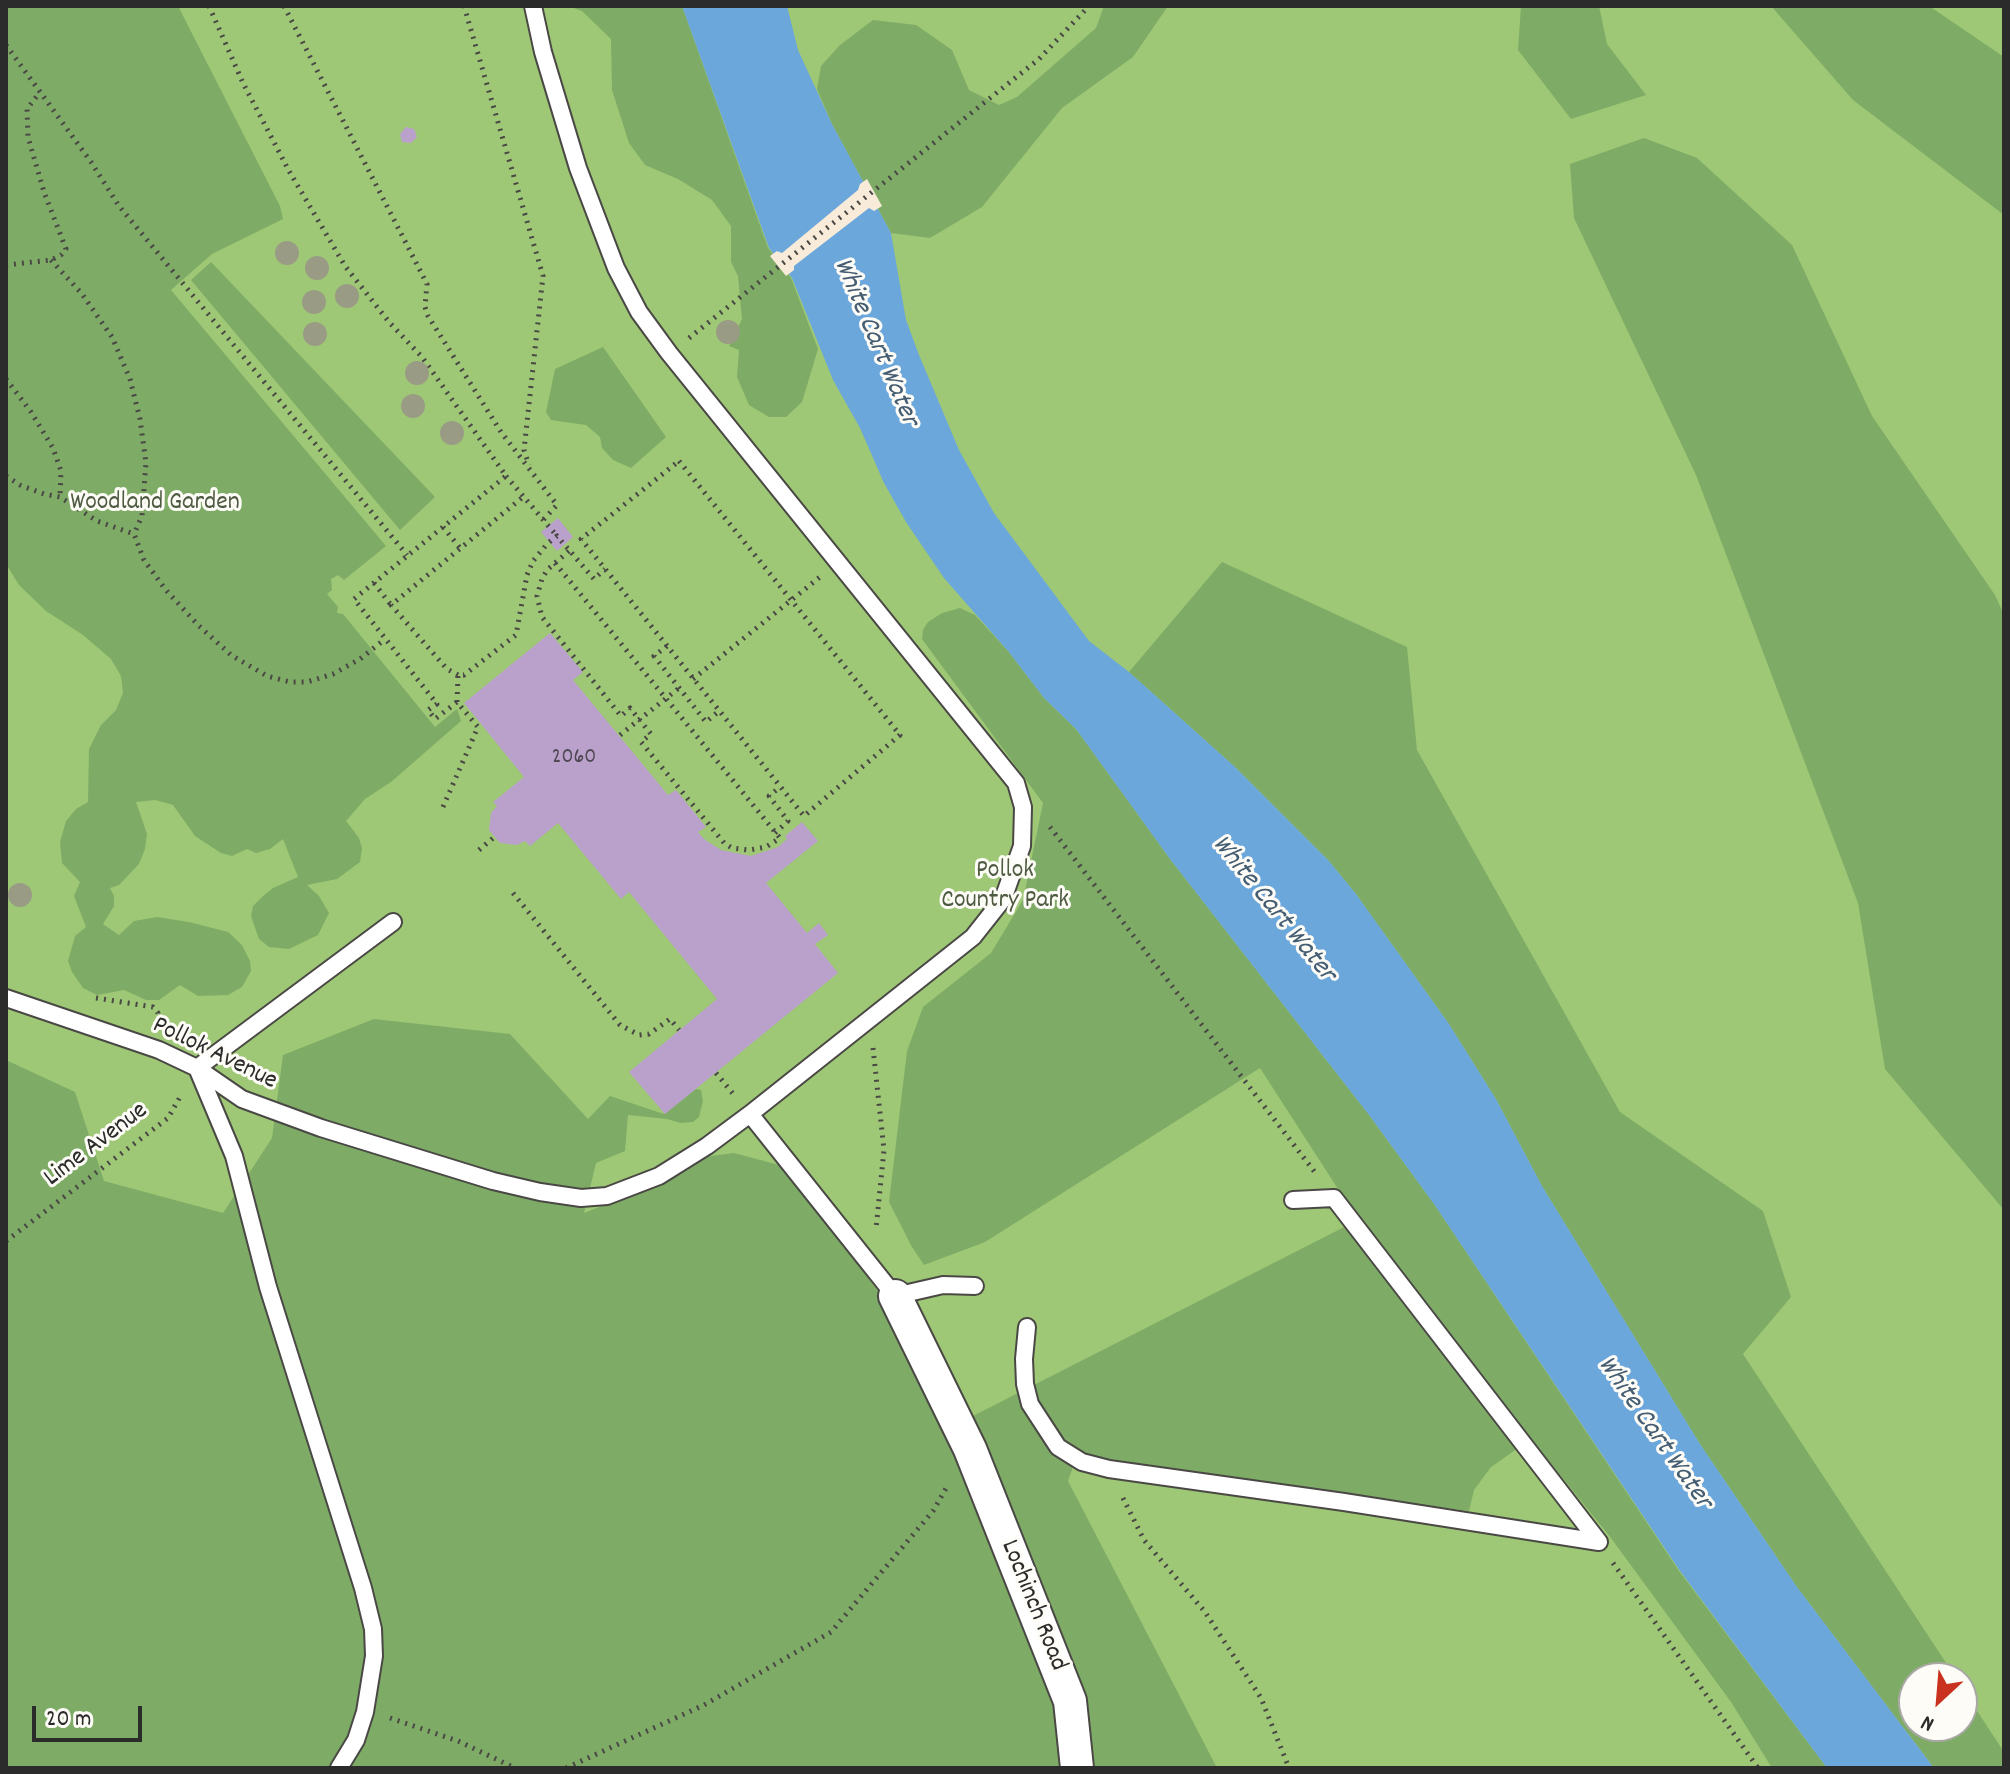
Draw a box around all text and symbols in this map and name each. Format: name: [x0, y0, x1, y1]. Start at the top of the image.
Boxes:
water label: White Cart Water: [823, 254, 925, 432]
park label: Woodland Garden: [70, 488, 240, 520]
house number: 2060: [552, 746, 596, 772]
water label: White Cart Water: [1202, 830, 1342, 990]
park label: Pollok Country Park: [941, 856, 1069, 918]
street label: Pollok Avenue: [146, 1011, 282, 1099]
street label: Lime Avenue: [39, 1097, 155, 1195]
water label: White Cart Water: [1588, 1351, 1718, 1517]
street label: Lochinch Road: [992, 1536, 1072, 1676]
north arrow: [1898, 1662, 1978, 1742]
scale bar: [36, 1690, 146, 1740]
text: 20 m: [46, 1703, 92, 1737]
text: N: [1916, 1706, 1940, 1739]

